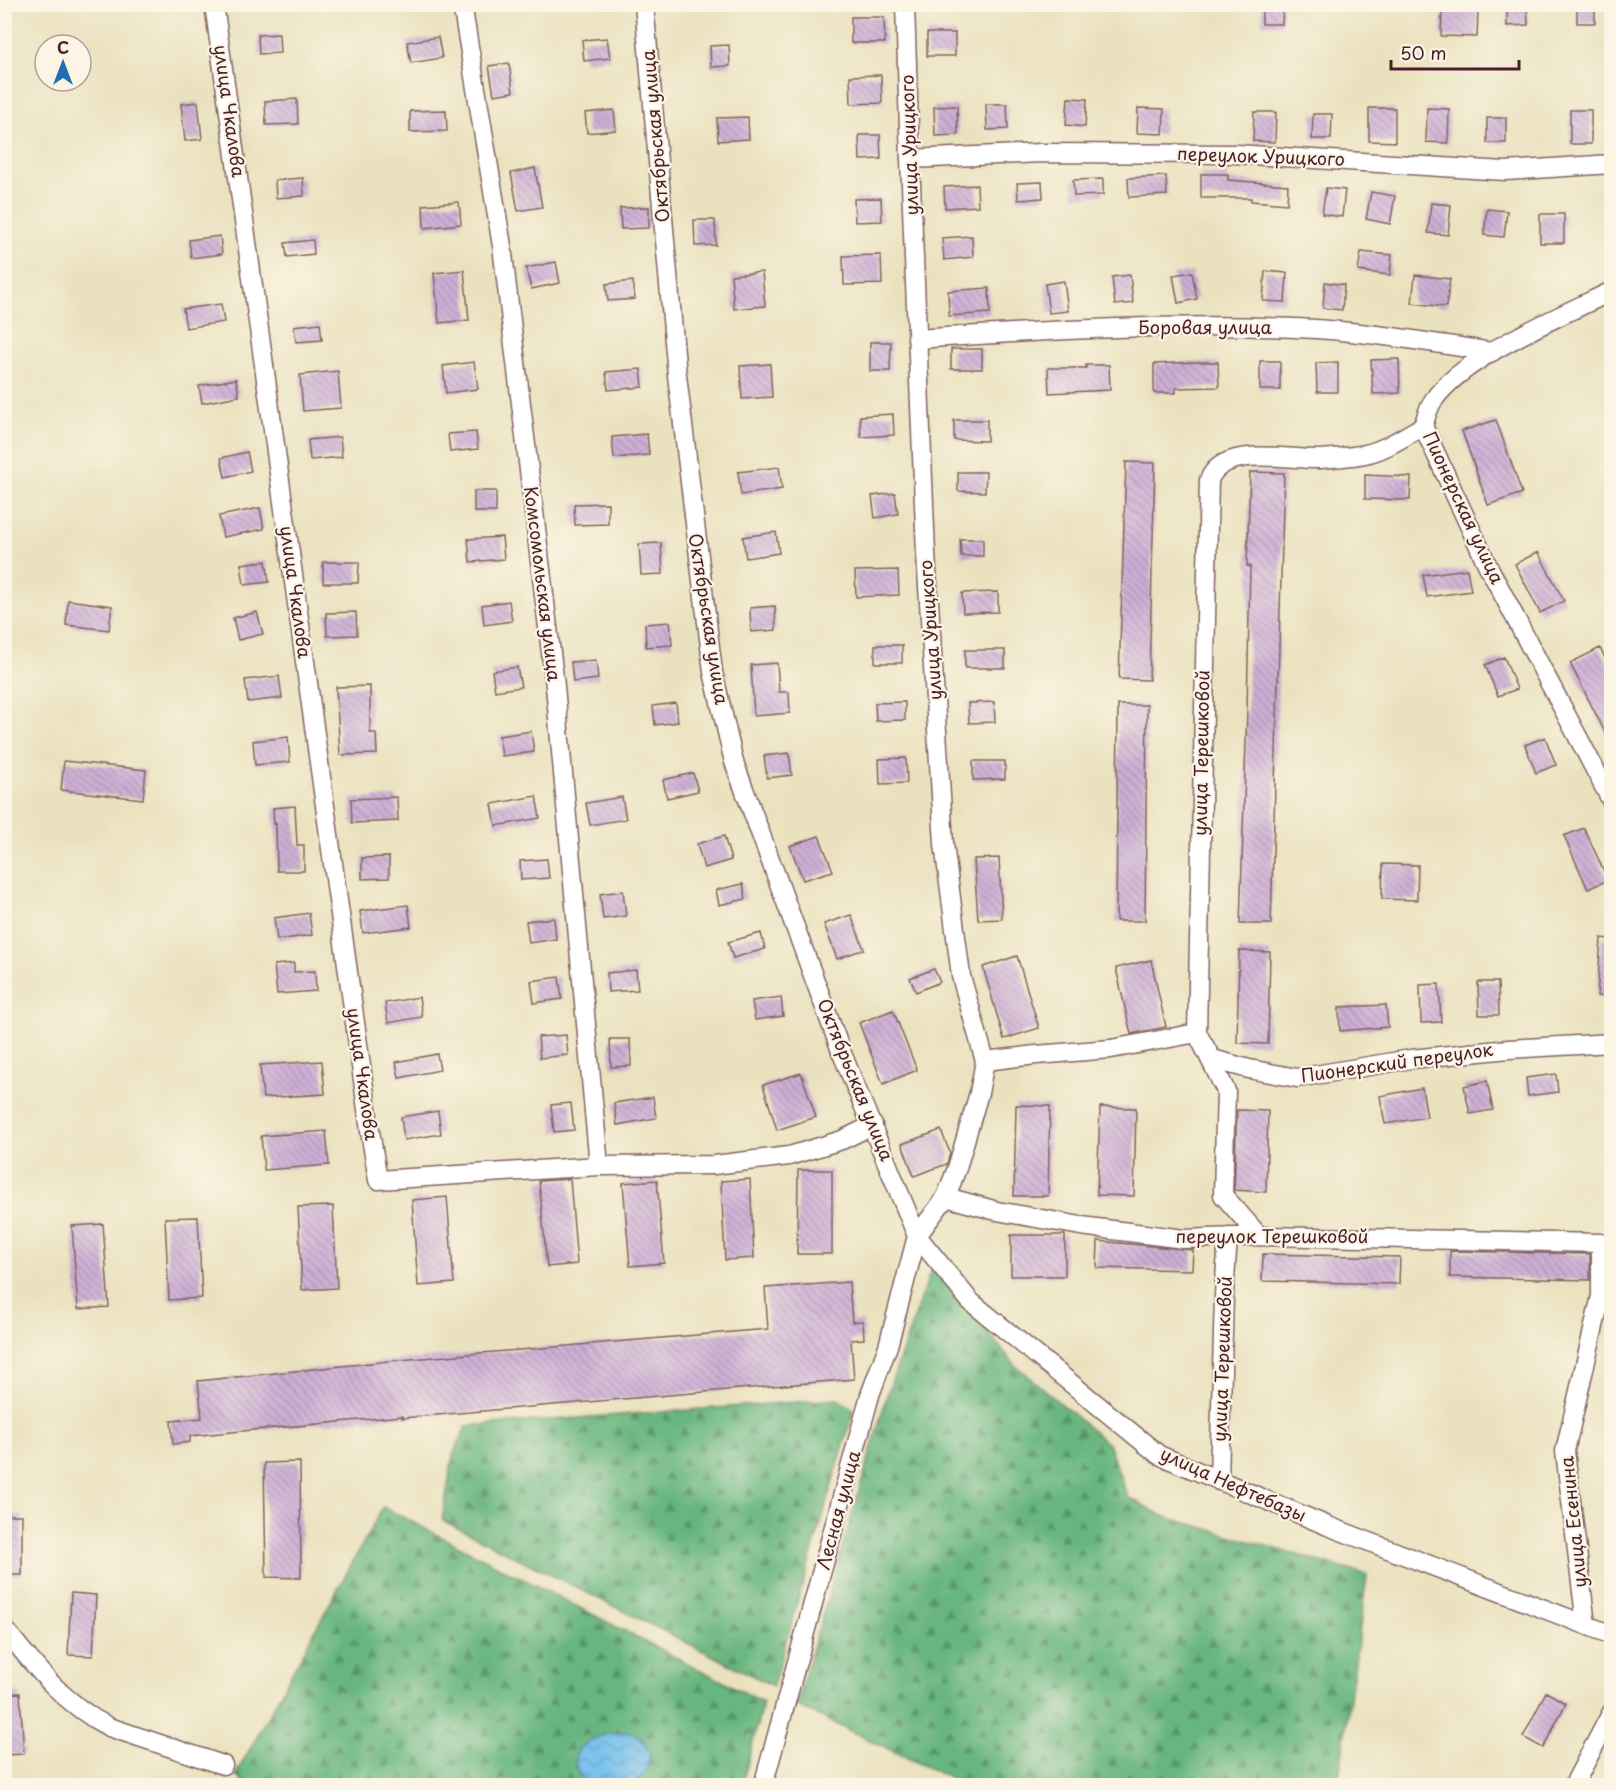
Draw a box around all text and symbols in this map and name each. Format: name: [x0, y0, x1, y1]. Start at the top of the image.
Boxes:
north arrow: [33, 33, 93, 93]
scale bar: [1391, 33, 1518, 71]
text: С: [57, 35, 69, 59]
text: 50 m: [1400, 39, 1447, 66]
street label: улица Чкалова: [208, 43, 253, 180]
street label: Октябрьская улица: [633, 48, 675, 224]
street label: улица Урицкого: [893, 74, 924, 216]
street label: переулок Урицкого: [1177, 139, 1345, 172]
street label: Боровая улица: [1138, 313, 1272, 340]
street label: Пионерская улица: [1417, 427, 1512, 589]
street label: Комсомольская улица: [518, 485, 569, 683]
street label: улица Чкалова: [274, 524, 319, 661]
street label: Октябрьская улица: [683, 531, 736, 707]
street label: улица Урицкого: [911, 559, 948, 701]
street label: улица Терешковой: [1186, 670, 1215, 836]
street label: Октябрьская улица: [811, 994, 902, 1165]
street label: улица Чкалова: [341, 1006, 386, 1143]
street label: Пионерский переулок: [1299, 1035, 1495, 1088]
street label: переулок Терешковой: [1176, 1222, 1368, 1249]
street label: улица Терешковой: [1205, 1276, 1238, 1442]
street label: улица Нефтебазы: [1156, 1439, 1311, 1528]
street label: Лесная улица: [809, 1446, 867, 1572]
street label: улица Есенина: [1552, 1454, 1593, 1589]

